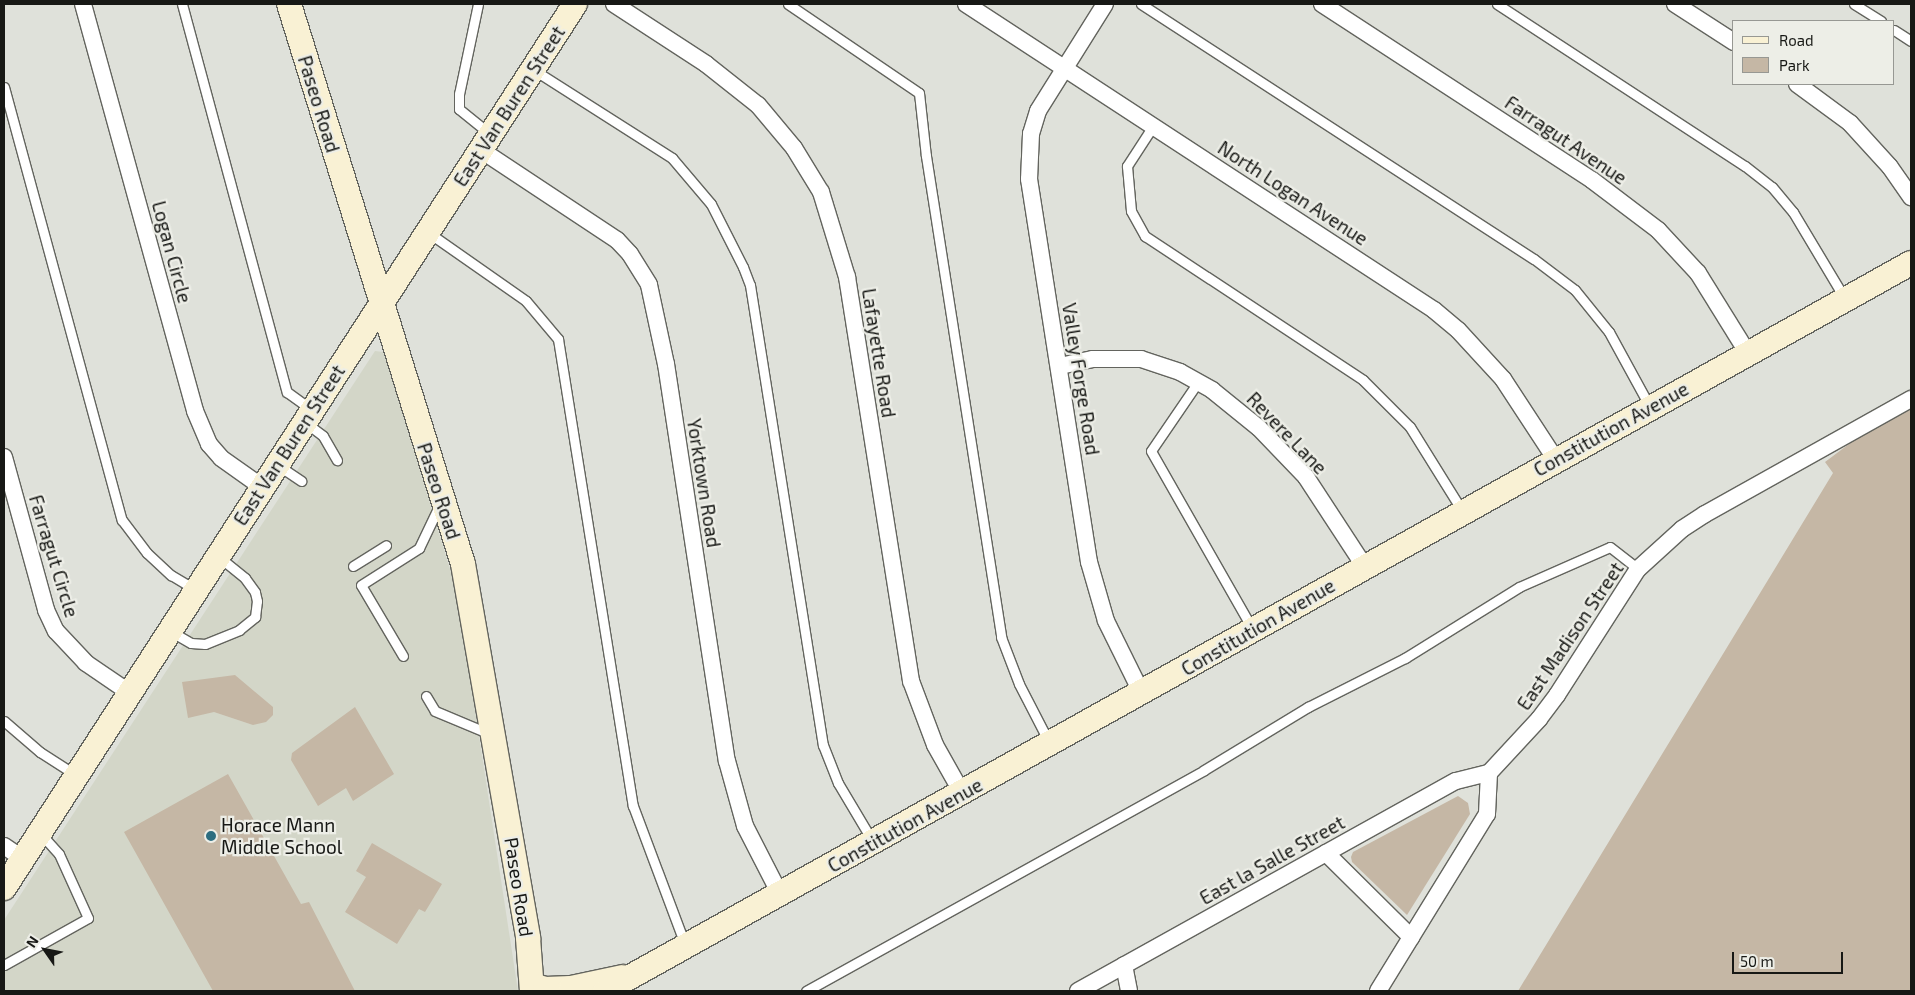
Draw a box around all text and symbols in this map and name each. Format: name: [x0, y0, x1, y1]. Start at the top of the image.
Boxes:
legend: [1732, 20, 1895, 85]
street label: East Van Buren Street: [448, 21, 570, 191]
text: Road: [1779, 31, 1814, 49]
street label: Paseo Road: [293, 53, 345, 155]
text: Park: [1779, 56, 1810, 74]
street label: Farragut Avenue: [1501, 91, 1631, 189]
street label: North Logan Avenue: [1214, 136, 1372, 250]
street label: Logan Circle: [147, 198, 197, 306]
street label: Lafayette Road: [858, 287, 900, 419]
street label: Valley Forge Road: [1058, 301, 1104, 457]
street label: East Van Buren Street: [228, 360, 350, 530]
street label: Constitution Avenue: [1529, 377, 1693, 481]
street label: Revere Lane: [1242, 387, 1332, 479]
street label: Yorktown Road: [683, 417, 725, 549]
street label: Paseo Road: [413, 440, 465, 542]
street label: Farragut Circle: [25, 492, 83, 620]
street label: East Madison Street: [1512, 558, 1628, 714]
street label: Constitution Avenue: [1177, 574, 1339, 680]
street label: Constitution Avenue: [823, 773, 987, 877]
street label: East la Salle Street: [1196, 811, 1348, 909]
place label: Horace Mann Middle School: [221, 814, 342, 858]
marker: Horace Mann Middle School: [205, 830, 217, 842]
street label: Paseo Road: [500, 836, 538, 938]
north arrow: [20, 925, 70, 975]
text: N: [22, 933, 42, 950]
scale bar: [1735, 942, 1846, 974]
text: 50 m: [1740, 952, 1774, 970]

